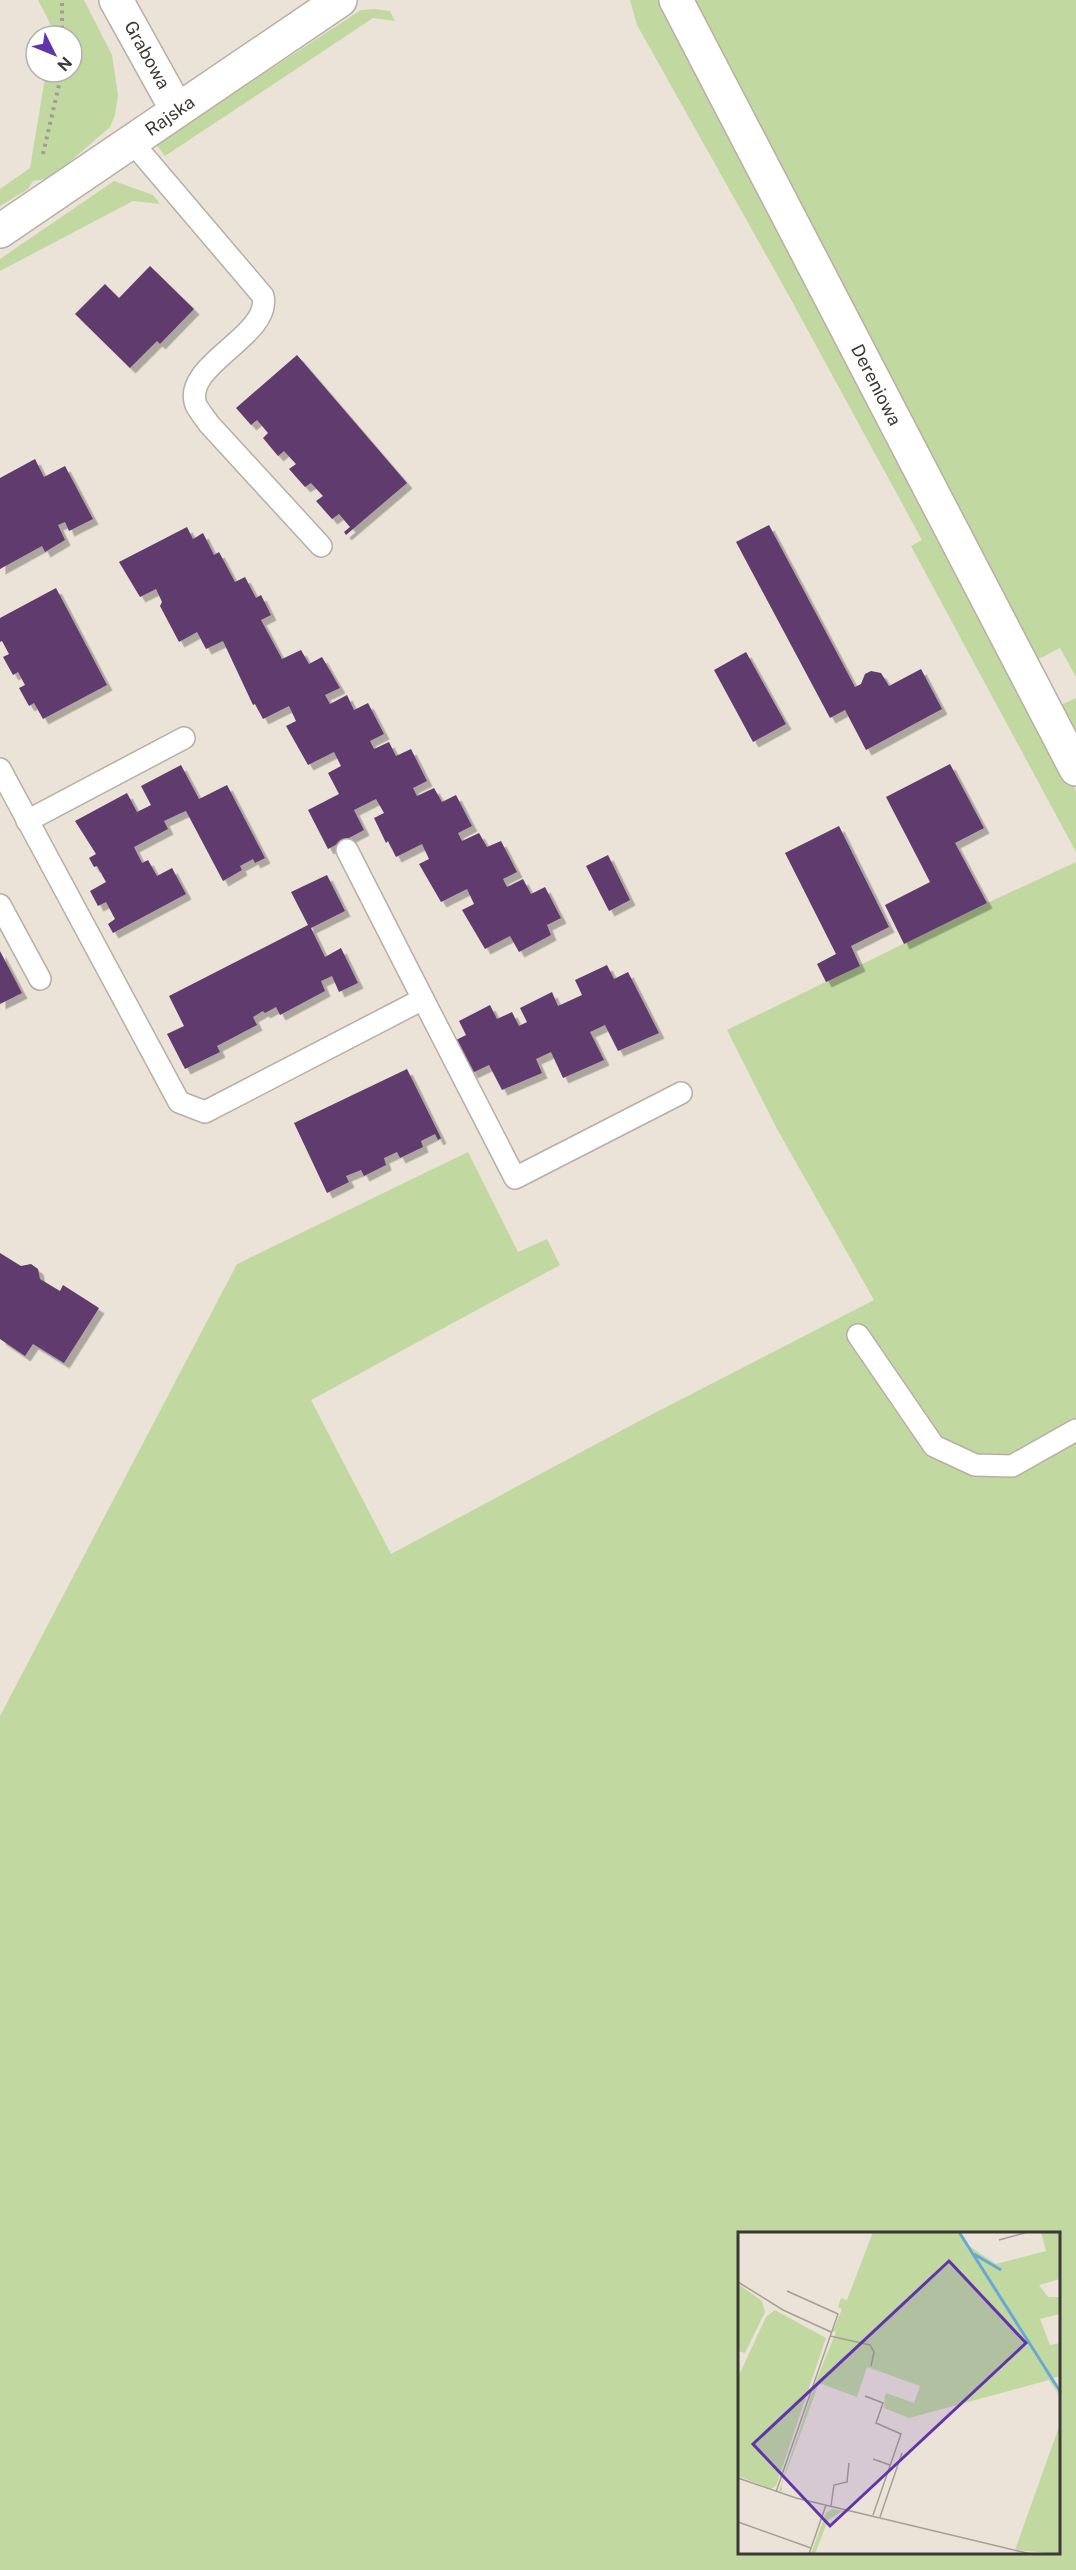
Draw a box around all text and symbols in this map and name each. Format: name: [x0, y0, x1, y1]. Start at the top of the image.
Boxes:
street label: Grabowa: [120, 17, 175, 92]
north arrow: [24, 24, 84, 84]
text: N: [53, 53, 76, 75]
street label: Rajska: [141, 91, 199, 140]
street label: Dereniowa: [847, 341, 906, 429]
inset map: [738, 2232, 1061, 2555]

